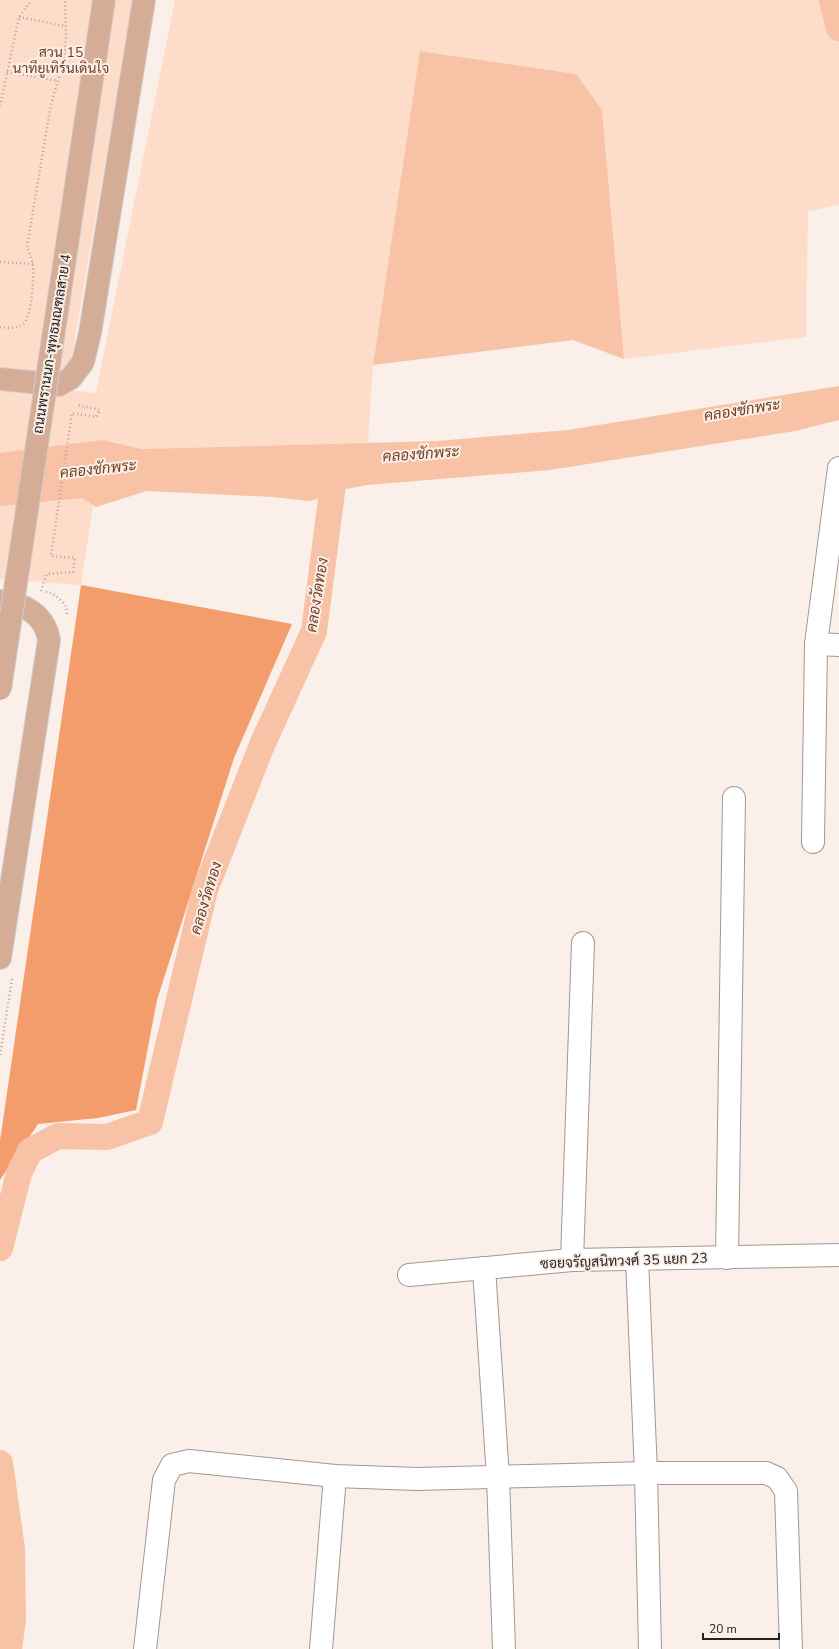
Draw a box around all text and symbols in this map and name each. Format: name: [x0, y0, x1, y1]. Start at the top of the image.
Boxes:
park label: สวน 15 นาทียูเทิร์นเดินใจ: [13, 43, 109, 78]
street label: ถนนพรานนก-พุทธมณฑลสาย 4: [28, 253, 76, 435]
water label: คลองชักพระ: [702, 394, 782, 426]
water label: คลองชักพระ: [382, 441, 460, 467]
water label: คลองชักพระ: [59, 455, 137, 483]
water label: คลองวัดทอง: [301, 556, 333, 634]
water label: คลองวัดทอง: [185, 859, 227, 937]
street label: ซอยจรัญสนิทวงศ์ 35 แยก 23: [540, 1249, 708, 1273]
scale bar: [703, 1615, 779, 1641]
text: 20 m: [709, 1621, 737, 1637]

